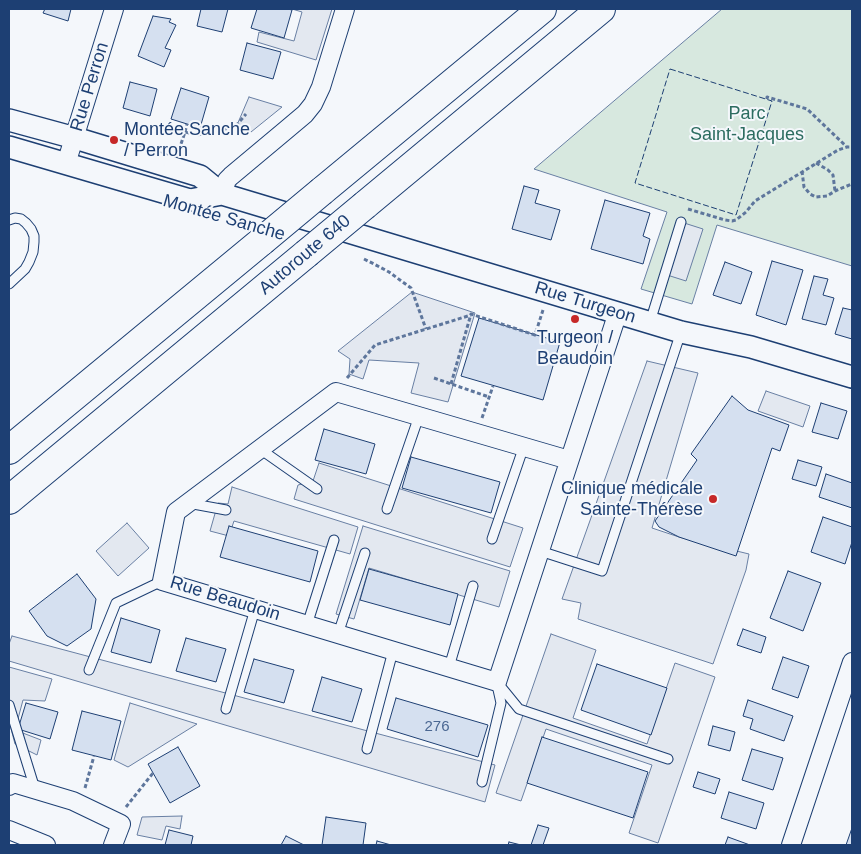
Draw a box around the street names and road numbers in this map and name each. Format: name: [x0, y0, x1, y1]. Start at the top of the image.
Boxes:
street label: Rue Perron: [66, 40, 114, 134]
street label: Montée Sanche: [160, 190, 288, 246]
street label: Autoroute 640: [255, 210, 355, 300]
street label: Rue Turgeon: [532, 277, 638, 329]
street label: Rue Beaudoin: [167, 572, 283, 626]

